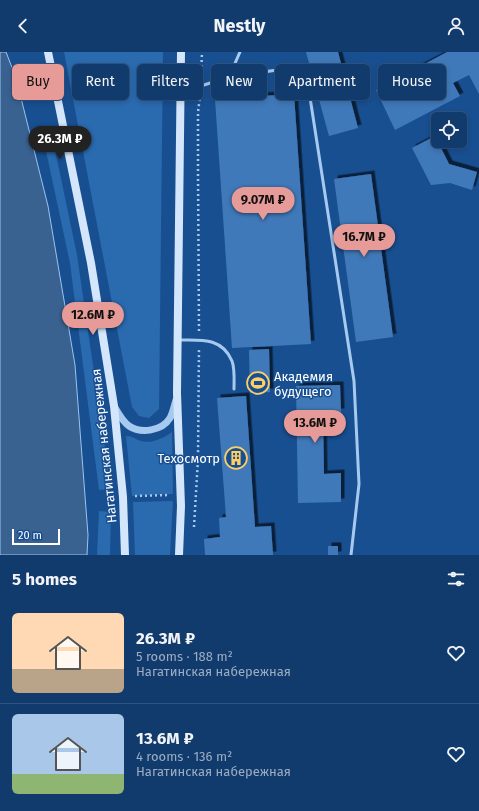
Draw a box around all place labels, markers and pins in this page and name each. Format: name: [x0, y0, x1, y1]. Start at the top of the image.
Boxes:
pin: 26.3M ₽: [23, 126, 97, 160]
pin: 9.07M ₽: [226, 187, 300, 221]
pin: 16.7M ₽: [327, 224, 401, 258]
pin: 12.6M ₽: [56, 302, 130, 336]
place label: Академия будущего: [274, 369, 333, 399]
sports icon: Академия будущего: [245, 370, 271, 396]
pin: 13.6M ₽: [278, 410, 352, 444]
building icon: Техосмотр: [223, 445, 249, 471]
place label: Техосмотр: [157, 451, 220, 466]

